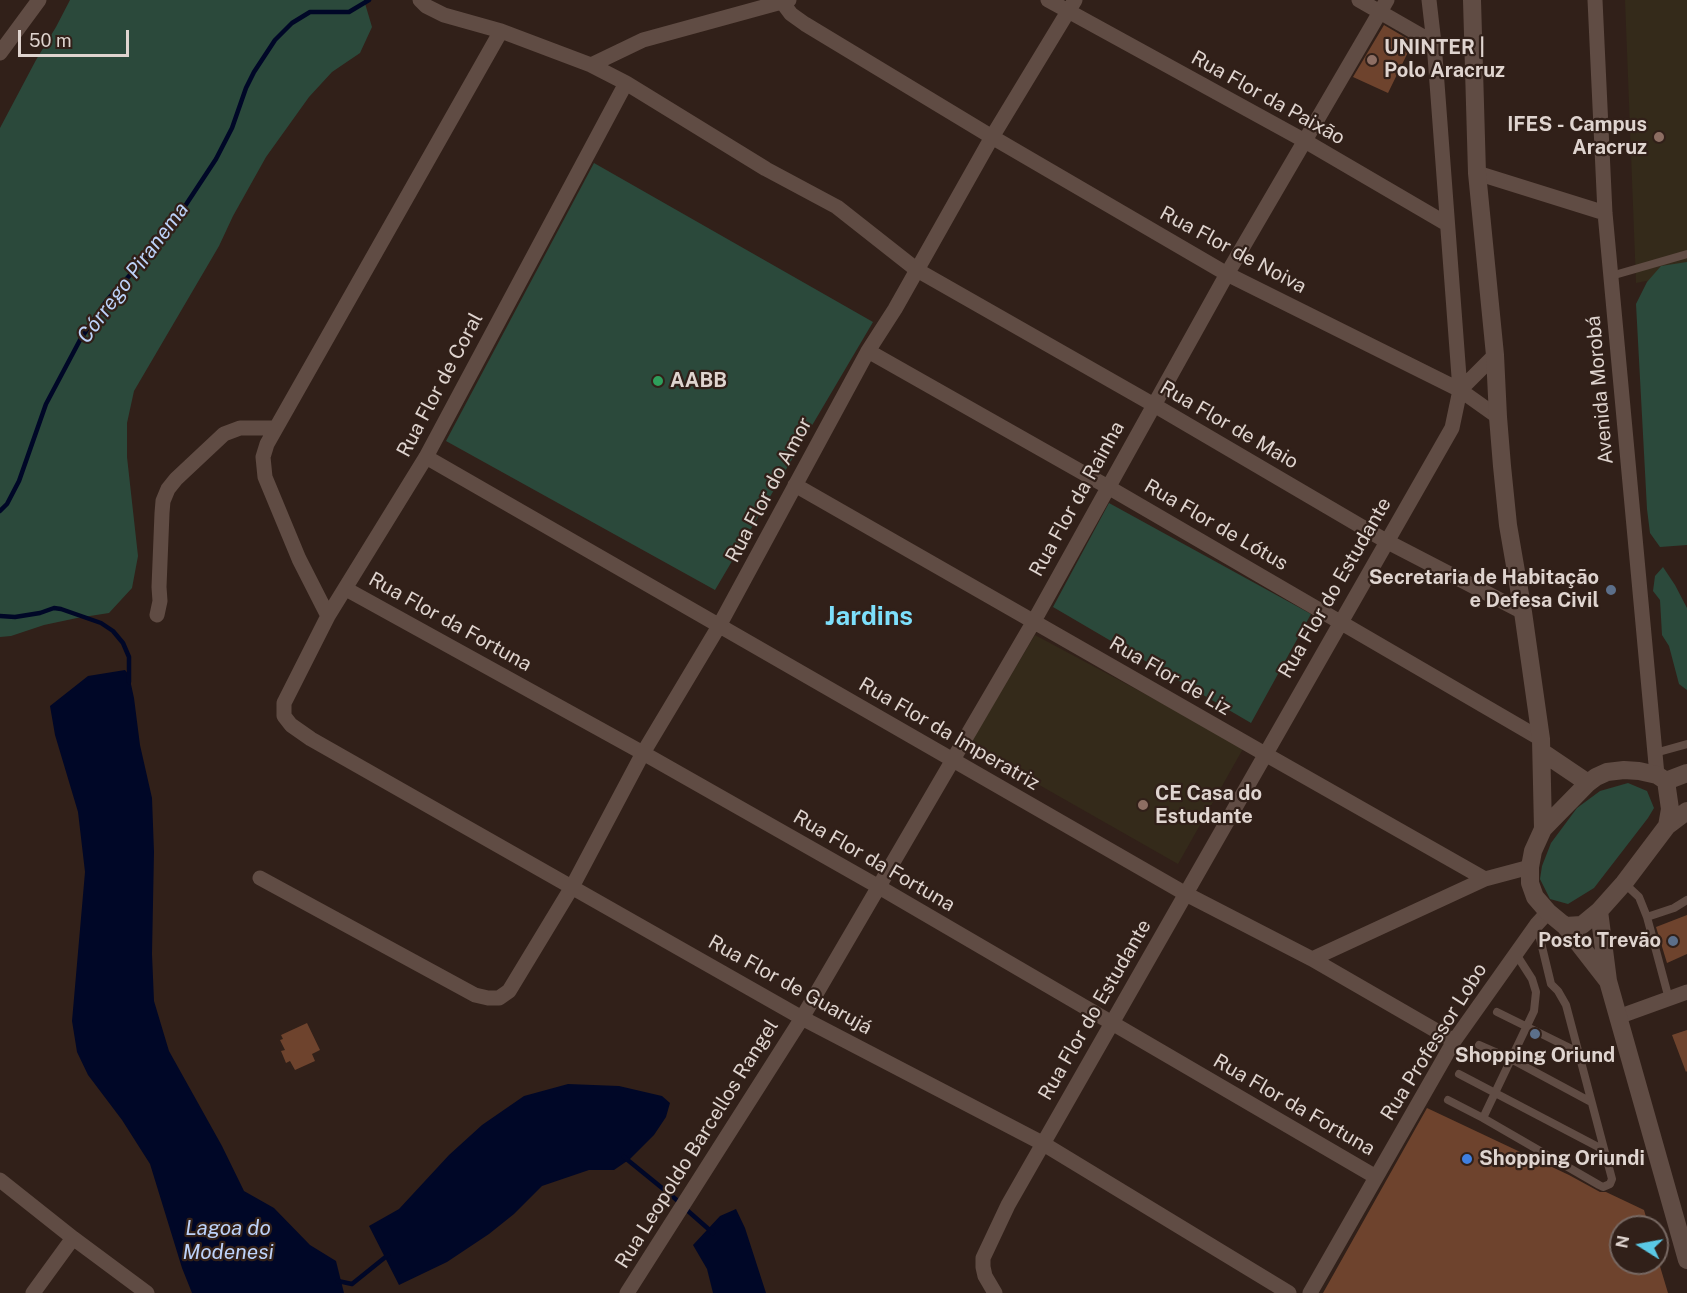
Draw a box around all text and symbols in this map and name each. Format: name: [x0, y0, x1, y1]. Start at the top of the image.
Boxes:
scale bar: [21, 18, 132, 56]
text: 50 m: [29, 30, 72, 51]
place label: UNINTER | Polo Aracruz: [1384, 36, 1505, 83]
street label: Rua Flor da Paixão: [1187, 46, 1349, 150]
marker: UNINTER | Polo Aracruz: [1365, 53, 1379, 67]
place label: IFES - Campus Aracruz: [1507, 113, 1647, 160]
marker: IFES - Campus Aracruz: [1652, 130, 1666, 144]
water label: Córrego Piranema: [72, 198, 194, 348]
street label: Rua Flor de Noiva: [1156, 201, 1310, 299]
street label: Rua Flor de Coral: [392, 309, 488, 461]
street label: Avenida Morobá: [1582, 315, 1618, 465]
place label: AABB: [670, 369, 727, 393]
marker: AABB: [651, 374, 665, 388]
street label: Rua Flor de Maio: [1156, 376, 1302, 474]
street label: Rua Flor do Amor: [721, 413, 817, 567]
street label: Rua Flor da Rainha: [1024, 417, 1130, 581]
street label: Rua Flor de Lótus: [1140, 474, 1292, 576]
street label: Rua Flor do Estudante: [1273, 493, 1397, 683]
place label: Secretaria de Habitação e Defesa Civil: [1369, 566, 1599, 613]
street label: Rua Flor da Fortuna: [364, 567, 536, 677]
marker: Secretaria de Habitação e Defesa Civil: [1604, 583, 1618, 597]
district label: Jardins: [825, 601, 913, 633]
street label: Rua Flor de Liz: [1105, 631, 1235, 721]
street label: Rua Flor da Imperatriz: [854, 672, 1044, 796]
place label: CE Casa do Estudante: [1155, 782, 1262, 829]
marker: CE Casa do Estudante: [1136, 798, 1150, 812]
street label: Rua Flor da Fortuna: [789, 805, 959, 917]
street label: Rua Flor do Estudante: [1033, 915, 1157, 1105]
place label: Posto Trevão: [1538, 929, 1661, 953]
street label: Rua Flor de Guarujá: [704, 930, 876, 1040]
marker: Posto Trevão: [1666, 934, 1680, 948]
street label: Rua Professor Lobo: [1376, 959, 1492, 1125]
street label: Rua Leopoldo Barcellos Rangel: [610, 1015, 784, 1273]
marker: Shopping Oriund: [1528, 1027, 1542, 1041]
place label: Shopping Oriund: [1455, 1044, 1615, 1068]
street label: Rua Flor da Fortuna: [1209, 1049, 1379, 1161]
place label: Shopping Oriundi: [1479, 1147, 1645, 1171]
marker: Shopping Oriundi: [1460, 1152, 1474, 1166]
north arrow: [1609, 1215, 1669, 1275]
water label: Lagoa do Modenesi: [182, 1216, 274, 1266]
text: N: [1612, 1234, 1633, 1250]

